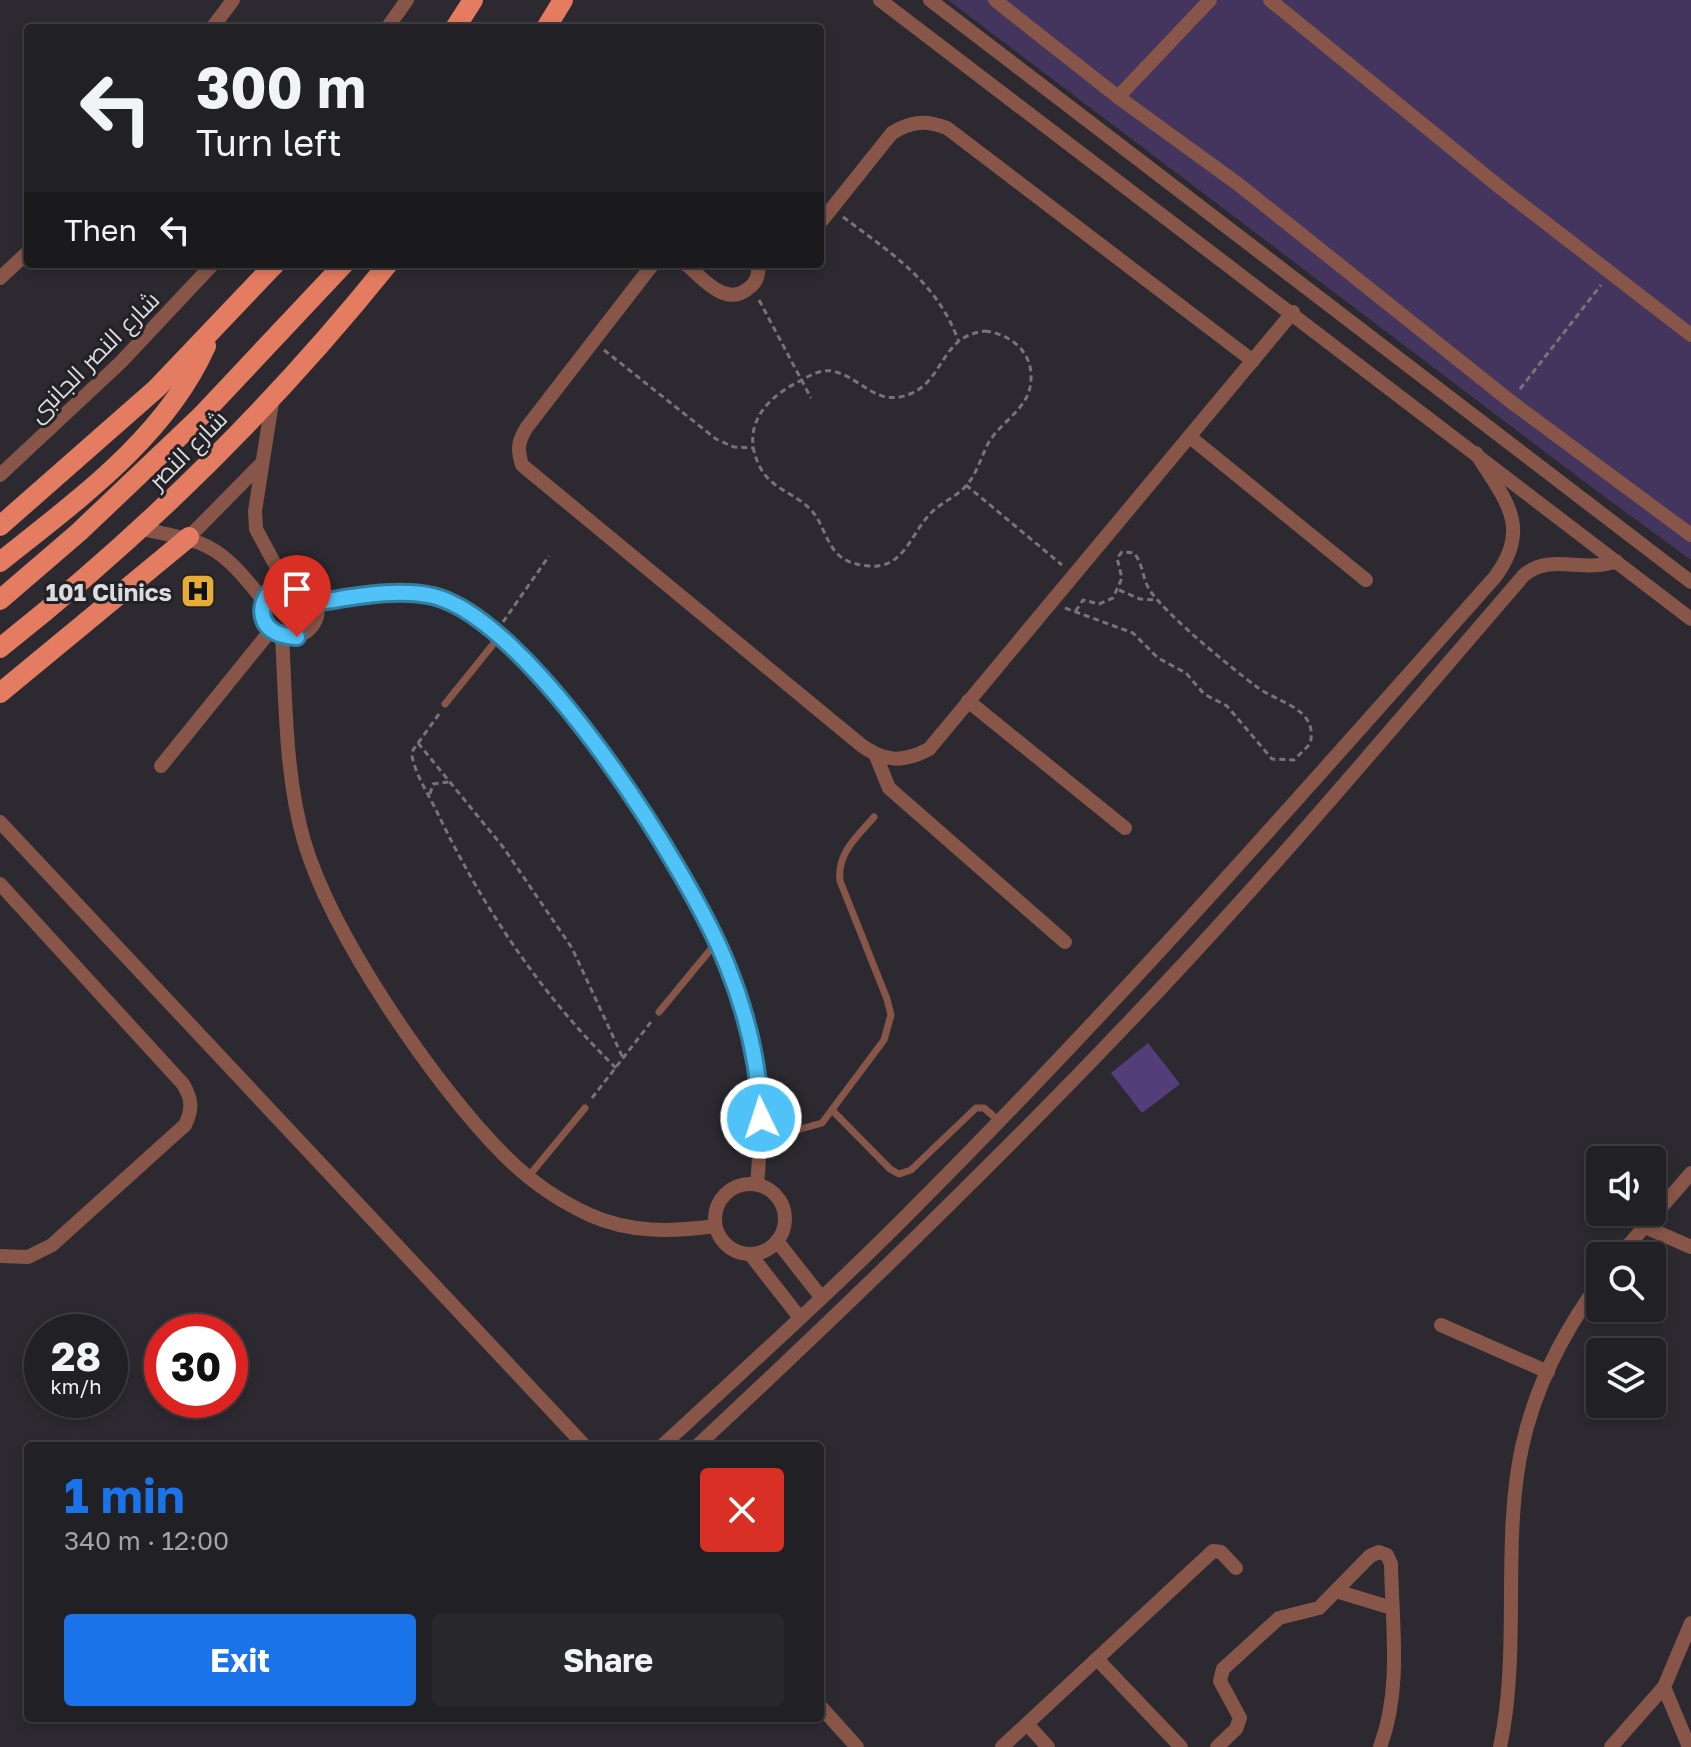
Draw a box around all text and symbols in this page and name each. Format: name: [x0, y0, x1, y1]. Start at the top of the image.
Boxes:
text: 300 m: [196, 53, 366, 120]
icon: left: [64, 56, 168, 160]
text: Turn left: [196, 121, 342, 164]
icon: left: [153, 208, 197, 252]
text: Then: [64, 212, 137, 248]
street label: شارع النصر الجانبى: [22, 285, 167, 430]
street label: شارع النصر: [140, 404, 235, 498]
pin: [263, 555, 331, 637]
icon: arrive: [275, 567, 319, 611]
hospital icon: 101 Clinics: [179, 572, 217, 610]
place label: 101 Clinics: [46, 577, 172, 606]
position arrow: [719, 1076, 803, 1160]
map controls: [1586, 1146, 1666, 1418]
button: sound: [1586, 1146, 1666, 1226]
button: search: [1586, 1242, 1666, 1322]
speed limit sign: 30: [144, 1314, 248, 1418]
text: 28: [51, 1332, 101, 1380]
button: layers: [1586, 1338, 1666, 1418]
text: km/h: [51, 1374, 101, 1398]
text: 1 min: [64, 1466, 185, 1524]
button: close: [700, 1468, 784, 1552]
text: 340 m · 12:00: [64, 1525, 229, 1556]
button: Exit: [64, 1614, 416, 1706]
button: Share: [432, 1614, 784, 1706]

